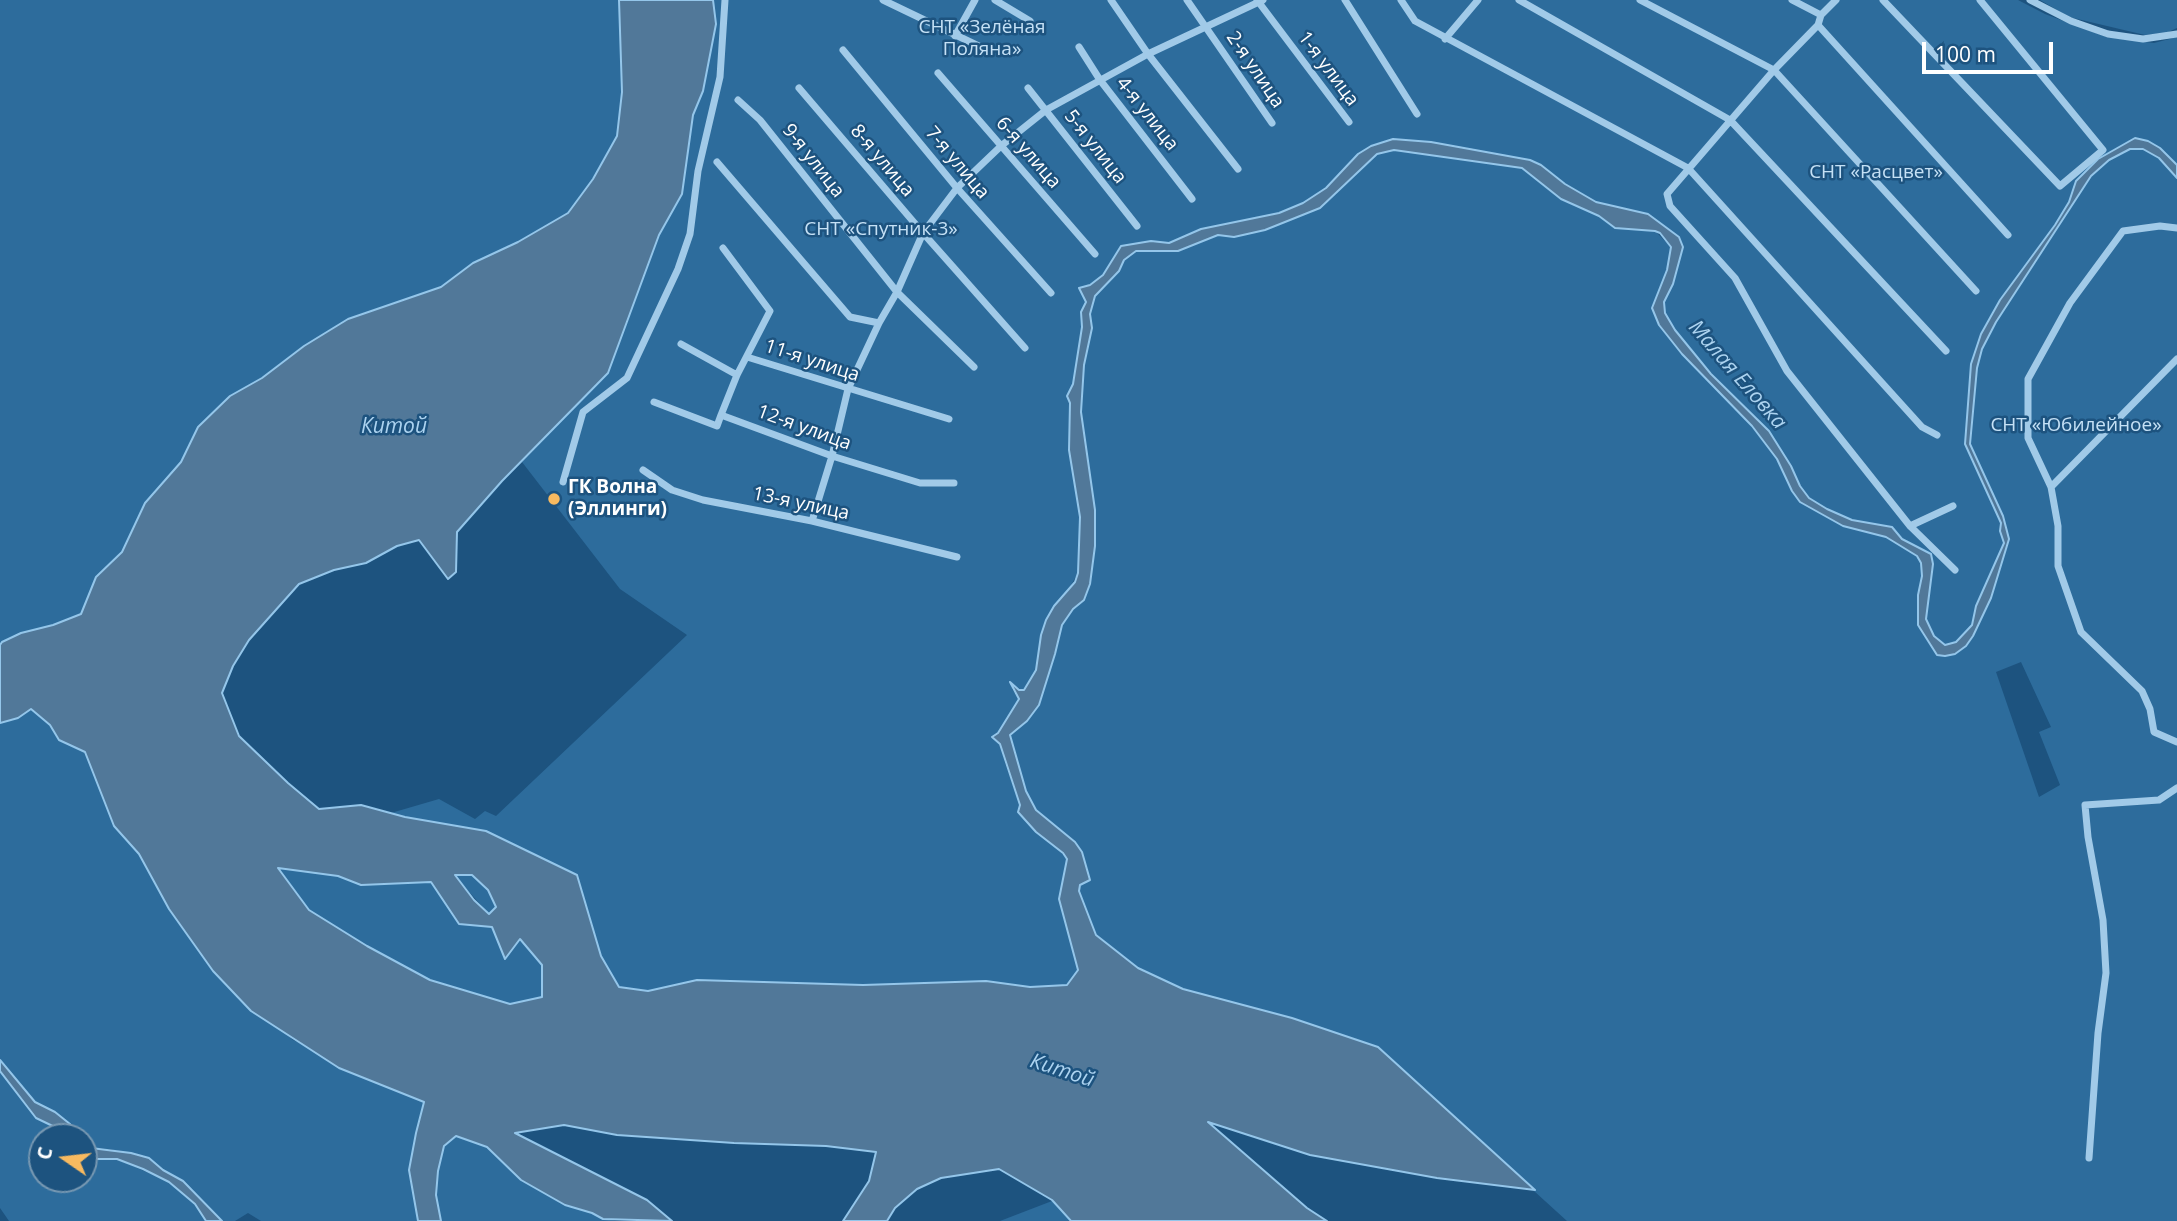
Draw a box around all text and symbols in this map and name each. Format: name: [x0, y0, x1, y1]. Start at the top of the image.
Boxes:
park label: СНТ «Зелёная Поляна»: [918, 17, 1046, 61]
street label: 2-я улица: [1221, 27, 1289, 113]
street label: 1-я улица: [1293, 27, 1363, 111]
scale bar: [1925, 28, 2056, 72]
text: 100 m: [1935, 40, 1996, 68]
street label: 4-я улица: [1111, 73, 1183, 155]
street label: 5-я улица: [1059, 106, 1131, 188]
street label: 6-я улица: [991, 113, 1065, 193]
street label: 9-я улица: [777, 120, 849, 202]
street label: 8-я улица: [845, 120, 919, 202]
street label: 7-я улица: [920, 122, 994, 204]
park label: СНТ «Расцвет»: [1809, 162, 1943, 184]
park label: СНТ «Спутник-3»: [804, 219, 958, 241]
water label: Малая Еловка: [1683, 315, 1791, 435]
street label: 11-я улица: [762, 335, 862, 387]
street label: 12-я улица: [754, 400, 854, 456]
water label: Китой: [361, 414, 427, 440]
park label: СНТ «Юбилейное»: [1990, 415, 2162, 437]
place label: ГК Волна (Эллинги): [568, 477, 667, 521]
street label: 13-я улица: [751, 483, 851, 525]
marker: ГК Волна (Эллинги): [546, 491, 562, 507]
water label: Китой: [1027, 1049, 1097, 1093]
north arrow: [28, 1123, 98, 1193]
text: С: [30, 1144, 59, 1162]

